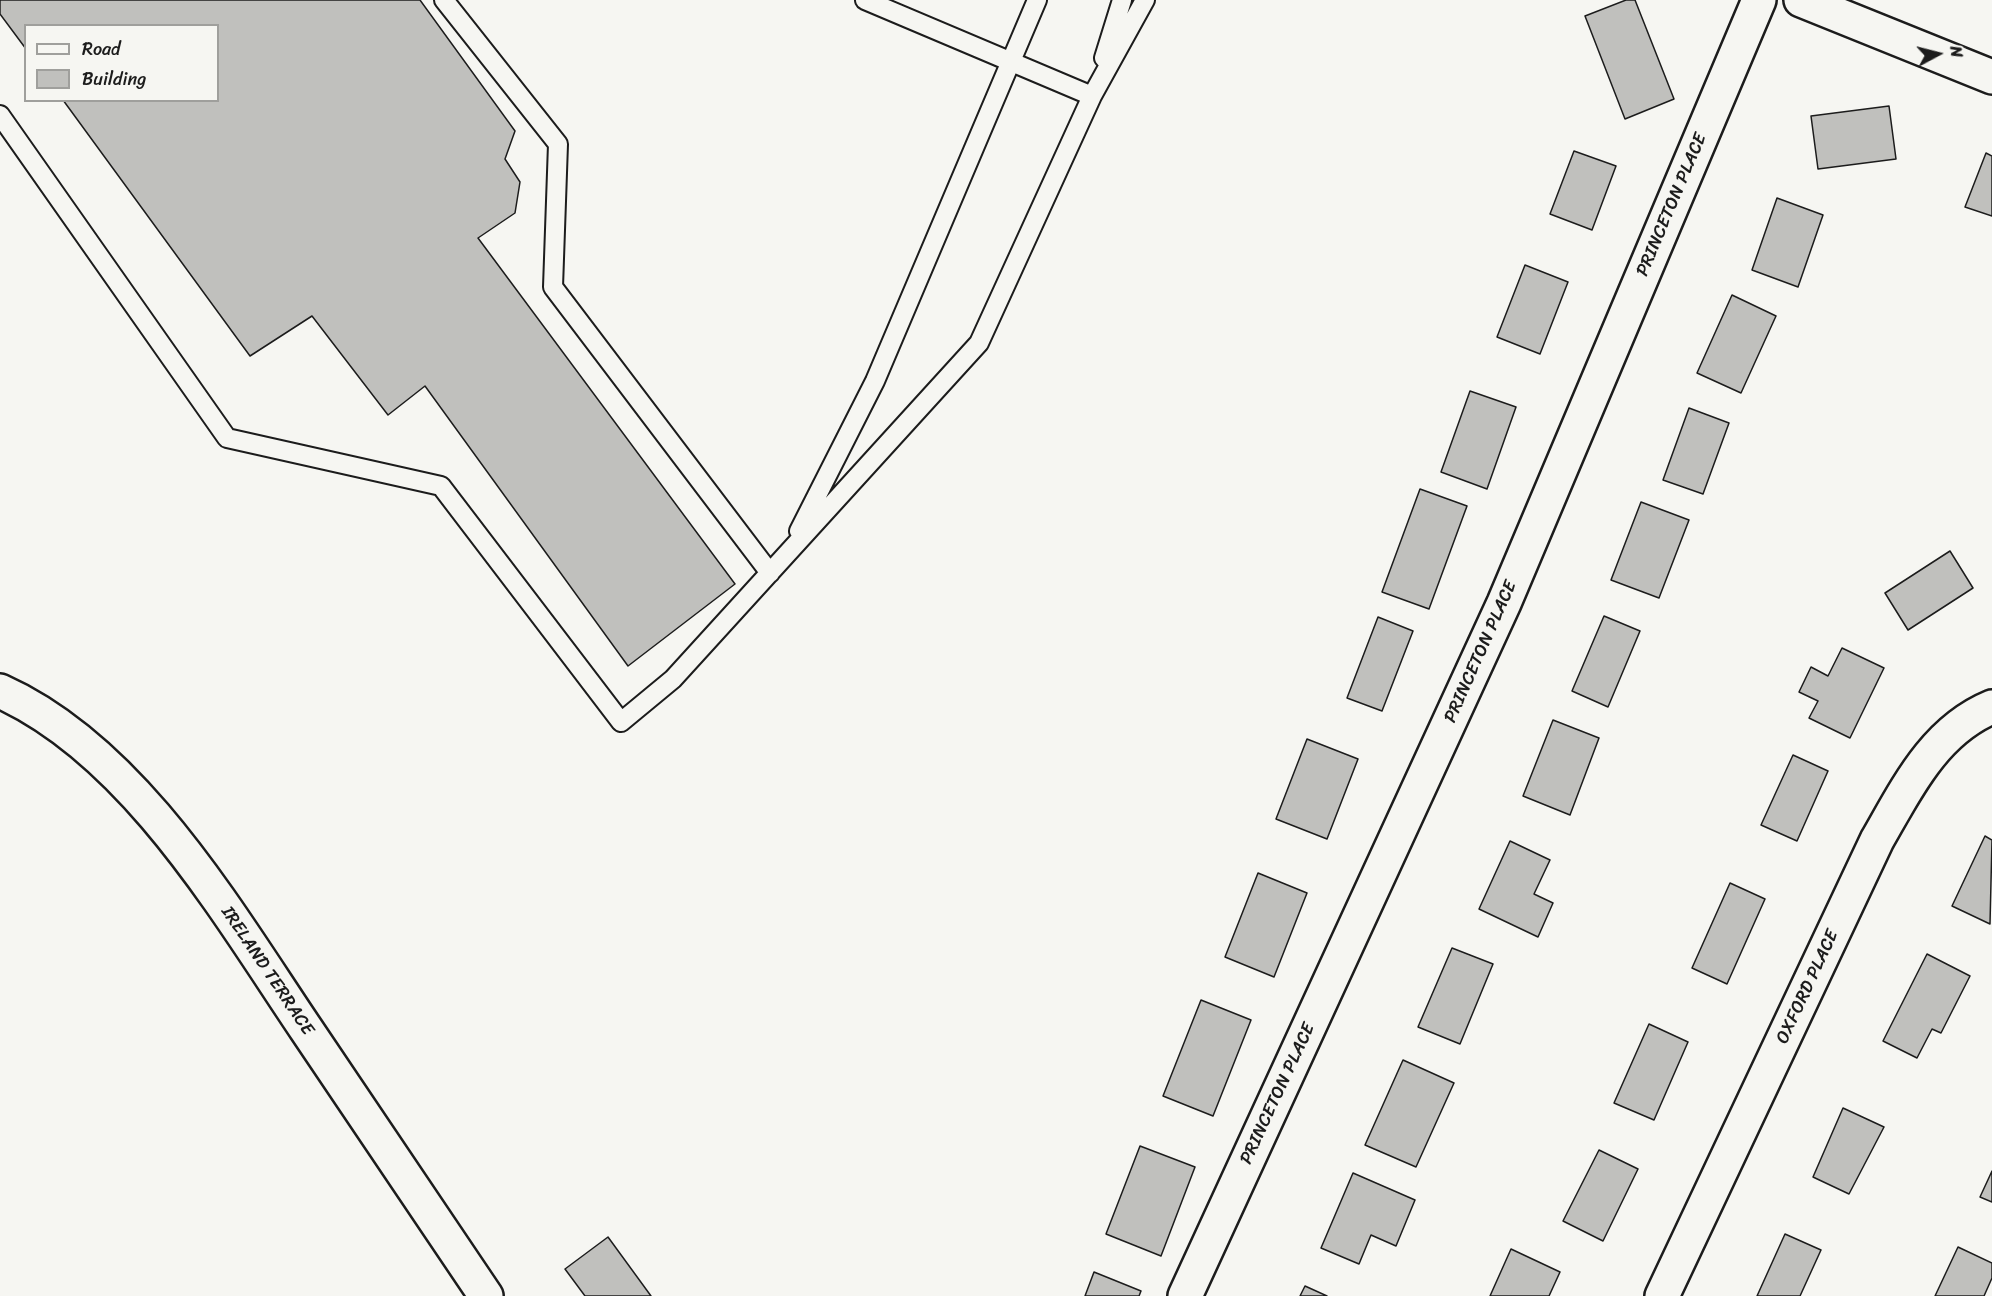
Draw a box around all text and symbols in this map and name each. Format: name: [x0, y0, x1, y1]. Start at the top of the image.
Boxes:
legend: [24, 24, 219, 102]
north arrow: [1908, 24, 1968, 84]
text: Road: [82, 33, 121, 65]
text: N: [1941, 44, 1971, 59]
text: Building: [82, 63, 146, 95]
street label: PRINCETON PLACE: [1632, 130, 1712, 280]
street label: PRINCETON PLACE: [1440, 578, 1522, 726]
street label: IRELAND TERRACE: [216, 902, 318, 1040]
street label: OXFORD PLACE: [1772, 927, 1844, 1047]
street label: PRINCETON PLACE: [1236, 1020, 1320, 1168]

